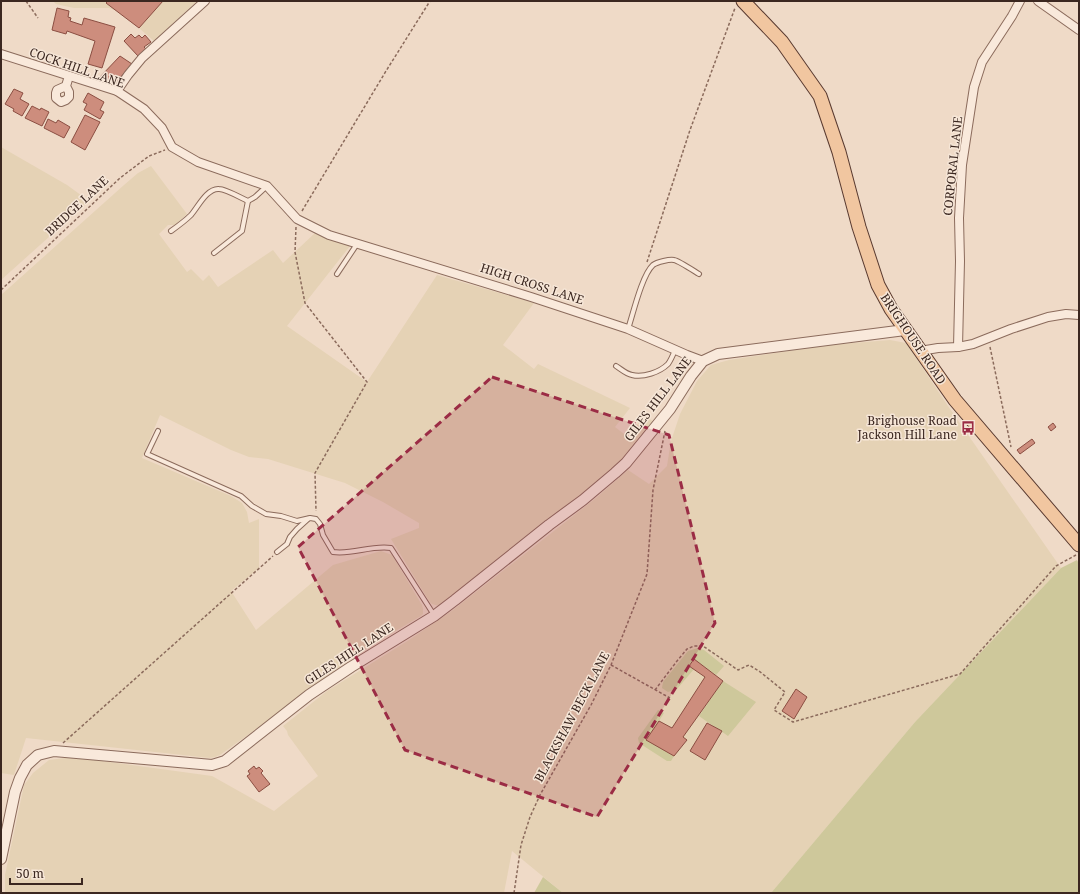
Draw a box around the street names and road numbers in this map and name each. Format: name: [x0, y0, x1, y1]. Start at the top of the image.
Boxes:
street label: COCK HILL LANE: [27, 43, 127, 92]
street label: CORPORAL LANE: [939, 115, 966, 216]
street label: BRIDGE LANE: [41, 172, 112, 239]
street label: HIGH CROSS LANE: [478, 259, 586, 308]
street label: BRIGHOUSE ROAD: [877, 290, 950, 388]
street label: GILES HILL LANE: [620, 353, 695, 445]
street label: GILES HILL LANE: [301, 619, 396, 689]
street label: BLACKSHAW BECK LANE: [530, 649, 613, 785]

